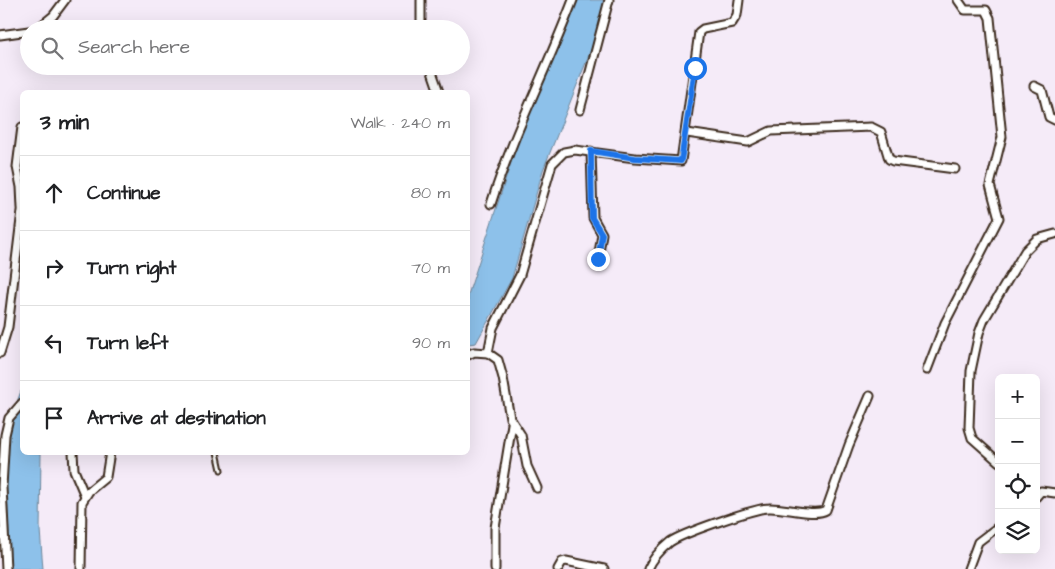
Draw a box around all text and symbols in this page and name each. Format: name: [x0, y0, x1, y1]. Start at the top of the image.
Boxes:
search box: [20, 20, 470, 75]
icon: search: [38, 34, 66, 62]
text: Search here: [78, 34, 190, 61]
route start: [684, 57, 707, 80]
text: 3 min: [40, 108, 89, 137]
text: Walk · 240 m: [350, 112, 450, 134]
icon: ahead: [40, 179, 68, 207]
text: Continue: [87, 180, 161, 207]
text: 80 m: [411, 182, 450, 204]
route end: [587, 248, 610, 271]
icon: right: [40, 254, 68, 282]
text: Turn right: [87, 255, 176, 282]
text: 70 m: [411, 257, 450, 279]
icon: left: [40, 329, 68, 357]
text: Turn left: [87, 330, 168, 357]
text: 90 m: [412, 332, 450, 354]
map controls: [995, 374, 1040, 554]
button: +: [995, 374, 1040, 419]
icon: arrive: [40, 404, 68, 432]
text: Arrive at destination: [87, 405, 266, 432]
button: −: [995, 419, 1040, 464]
button: locate: [995, 464, 1040, 509]
button: layers: [995, 509, 1040, 554]

